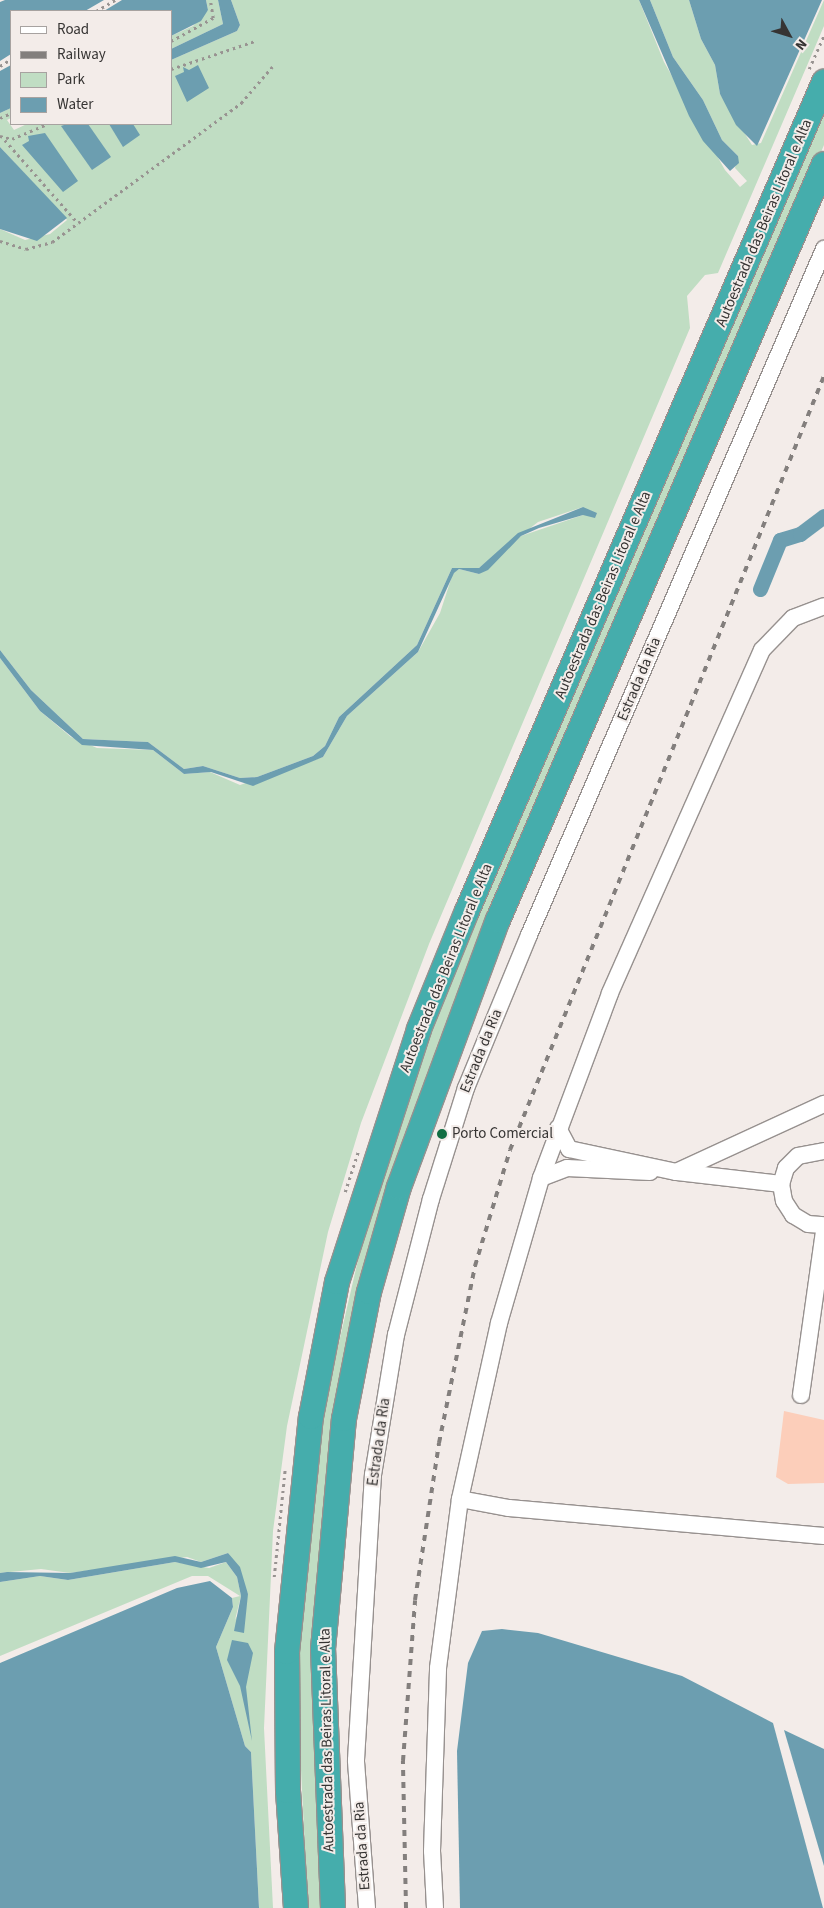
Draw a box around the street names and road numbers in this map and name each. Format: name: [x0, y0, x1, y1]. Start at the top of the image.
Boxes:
street label: Autoestrada das Beiras Litoral e Alta: [712, 117, 816, 329]
street label: Autoestrada das Beiras Litoral e Alta: [551, 489, 655, 701]
street label: Estrada da Ria: [613, 635, 665, 723]
street label: Autoestrada das Beiras Litoral e Alta: [396, 861, 496, 1075]
street label: Estrada da Ria: [456, 1006, 506, 1096]
street label: Estrada da Ria: [364, 1397, 394, 1487]
street label: Autoestrada das Beiras Litoral e Alta: [316, 1628, 338, 1852]
street label: Estrada da Ria: [350, 1801, 374, 1891]

